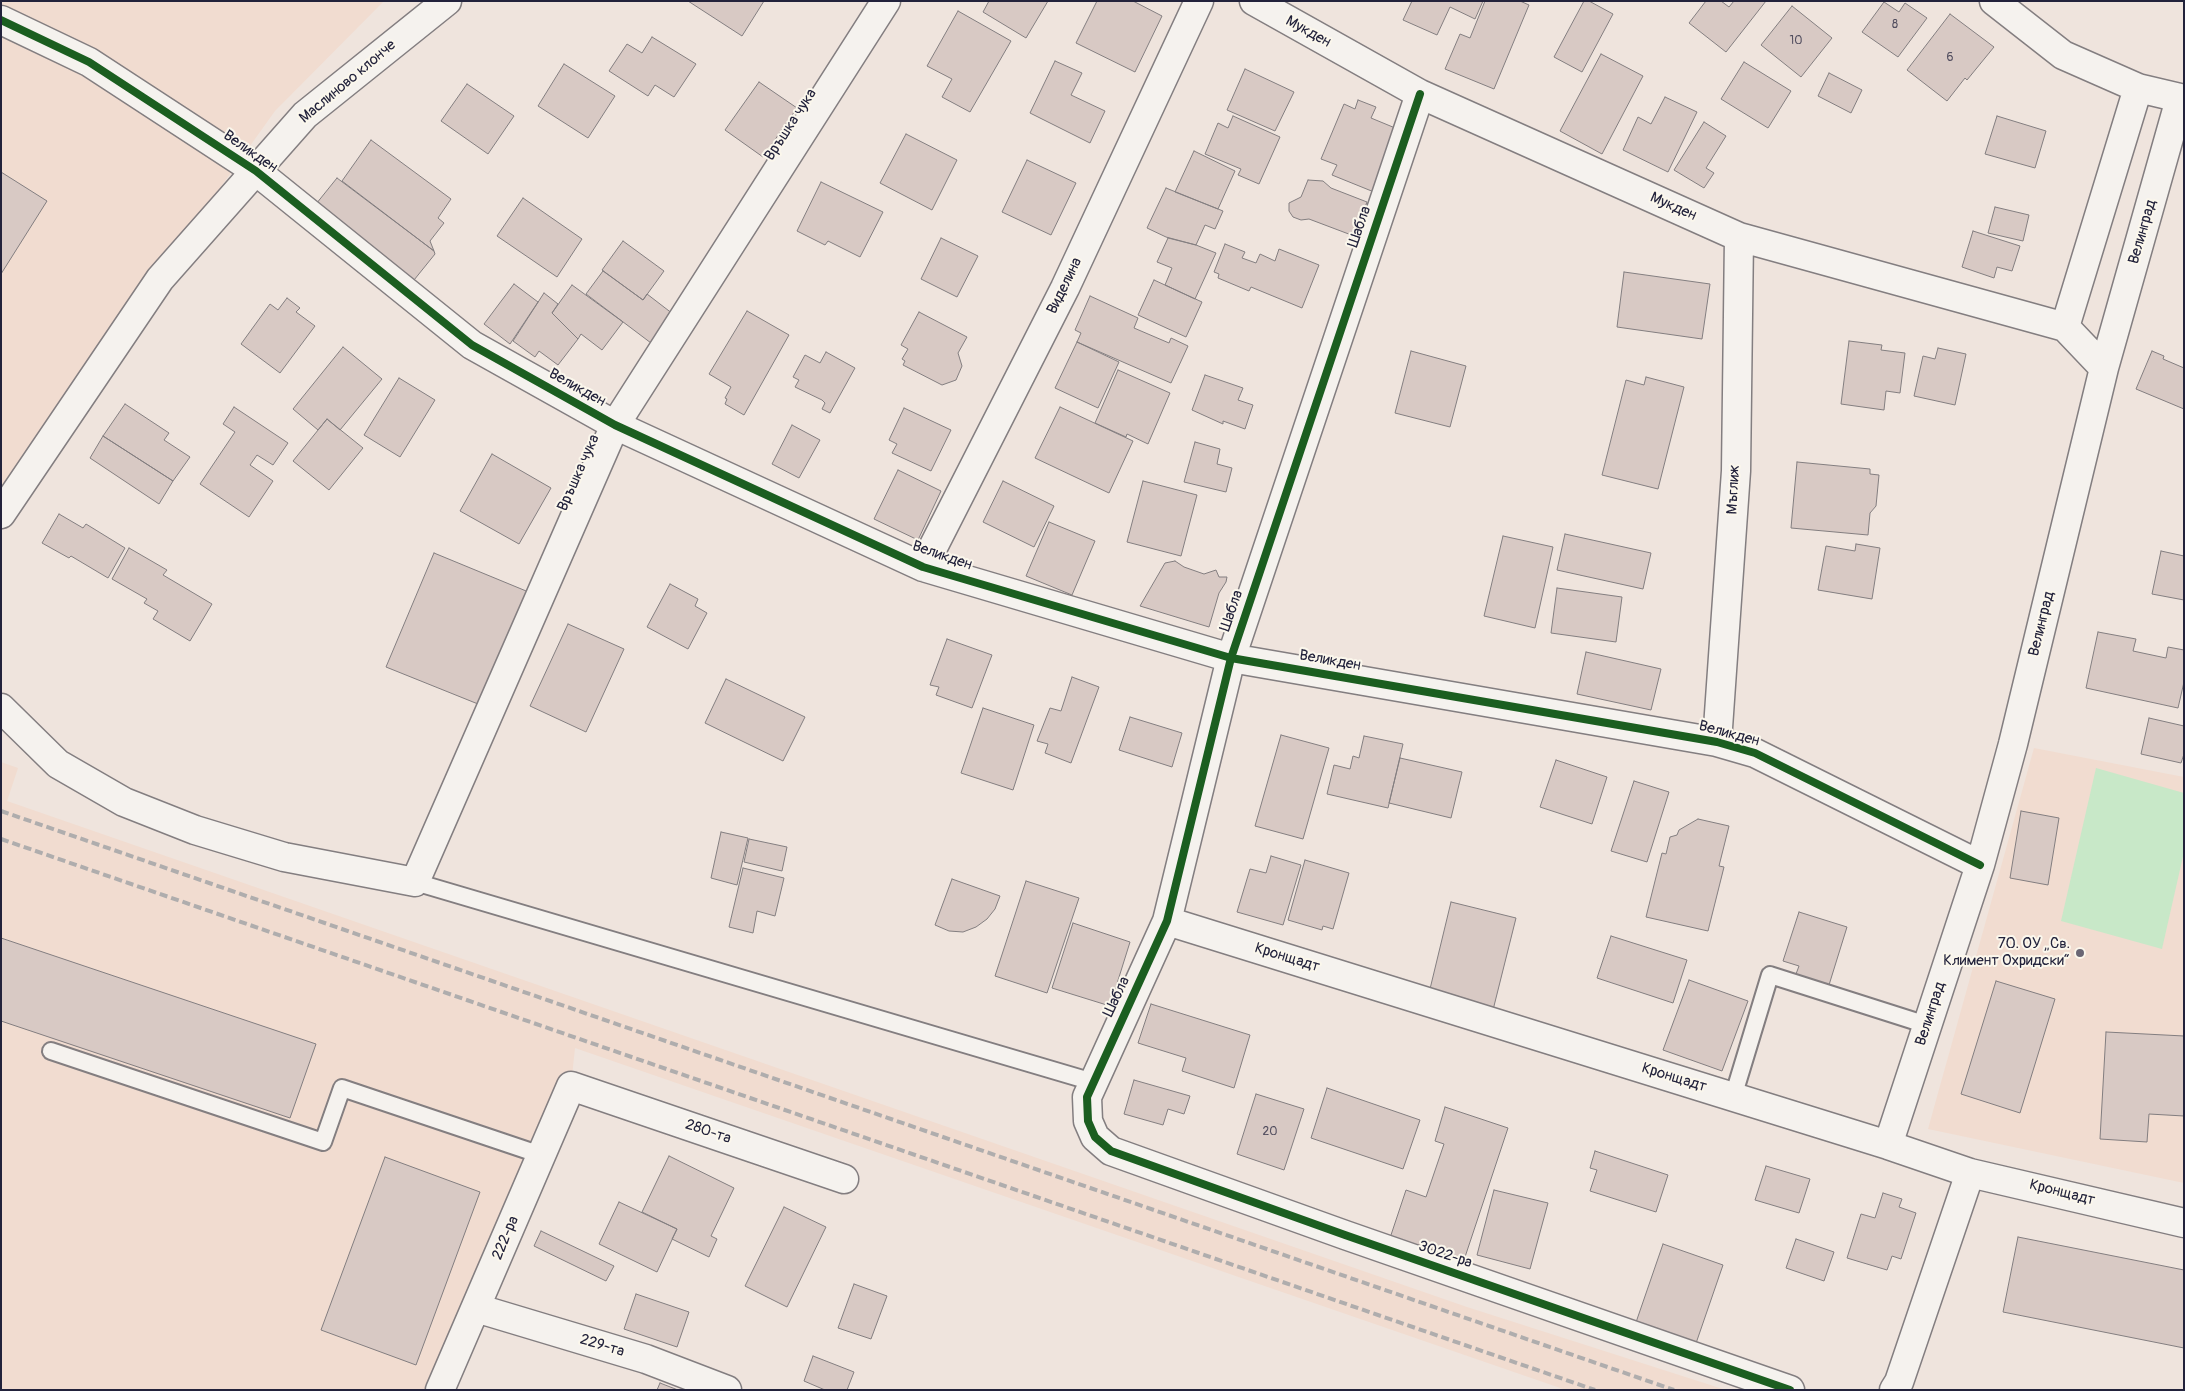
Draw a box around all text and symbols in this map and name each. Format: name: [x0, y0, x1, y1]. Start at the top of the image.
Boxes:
street label: Мукден: [1282, 12, 1334, 52]
house number: 8: [1892, 18, 1898, 32]
house number: 10: [1790, 34, 1802, 48]
street label: Маслиново клонче: [296, 36, 400, 128]
house number: 6: [1947, 51, 1953, 65]
street label: Връшка чука: [761, 86, 821, 164]
street label: Великден: [219, 127, 281, 177]
street label: Мукден: [1647, 189, 1699, 225]
street label: Велинград: [2125, 198, 2161, 266]
street label: Шабла: [1345, 204, 1375, 250]
street label: Виделина: [1044, 255, 1086, 317]
street label: Великден: [545, 365, 609, 411]
street label: Връшка чука: [554, 432, 604, 514]
street label: Мъглиж: [1724, 465, 1744, 515]
street label: Великден: [910, 537, 974, 575]
street label: Шабла: [1217, 588, 1247, 634]
street label: Велинград: [2025, 590, 2059, 658]
street label: Великден: [1298, 647, 1362, 675]
street label: Великден: [1697, 717, 1761, 751]
place label: 70. ОУ „Св. Климент Охридски“: [1943, 935, 2070, 970]
street label: Кронщадт: [1252, 940, 1322, 976]
marker: 70. ОУ „Св. Климент Охридски“: [2074, 947, 2086, 959]
street label: Шабла: [1100, 974, 1134, 1020]
street label: Велинград: [1912, 980, 1950, 1048]
street label: Кронщадт: [1639, 1060, 1709, 1096]
street label: 280-та: [683, 1116, 733, 1148]
house number: 20: [1263, 1125, 1277, 1139]
street label: Кронщадт: [2027, 1176, 2097, 1210]
street label: 222-ра: [489, 1213, 523, 1263]
street label: 3022-ра: [1416, 1237, 1474, 1273]
street label: 229-та: [578, 1331, 626, 1361]

